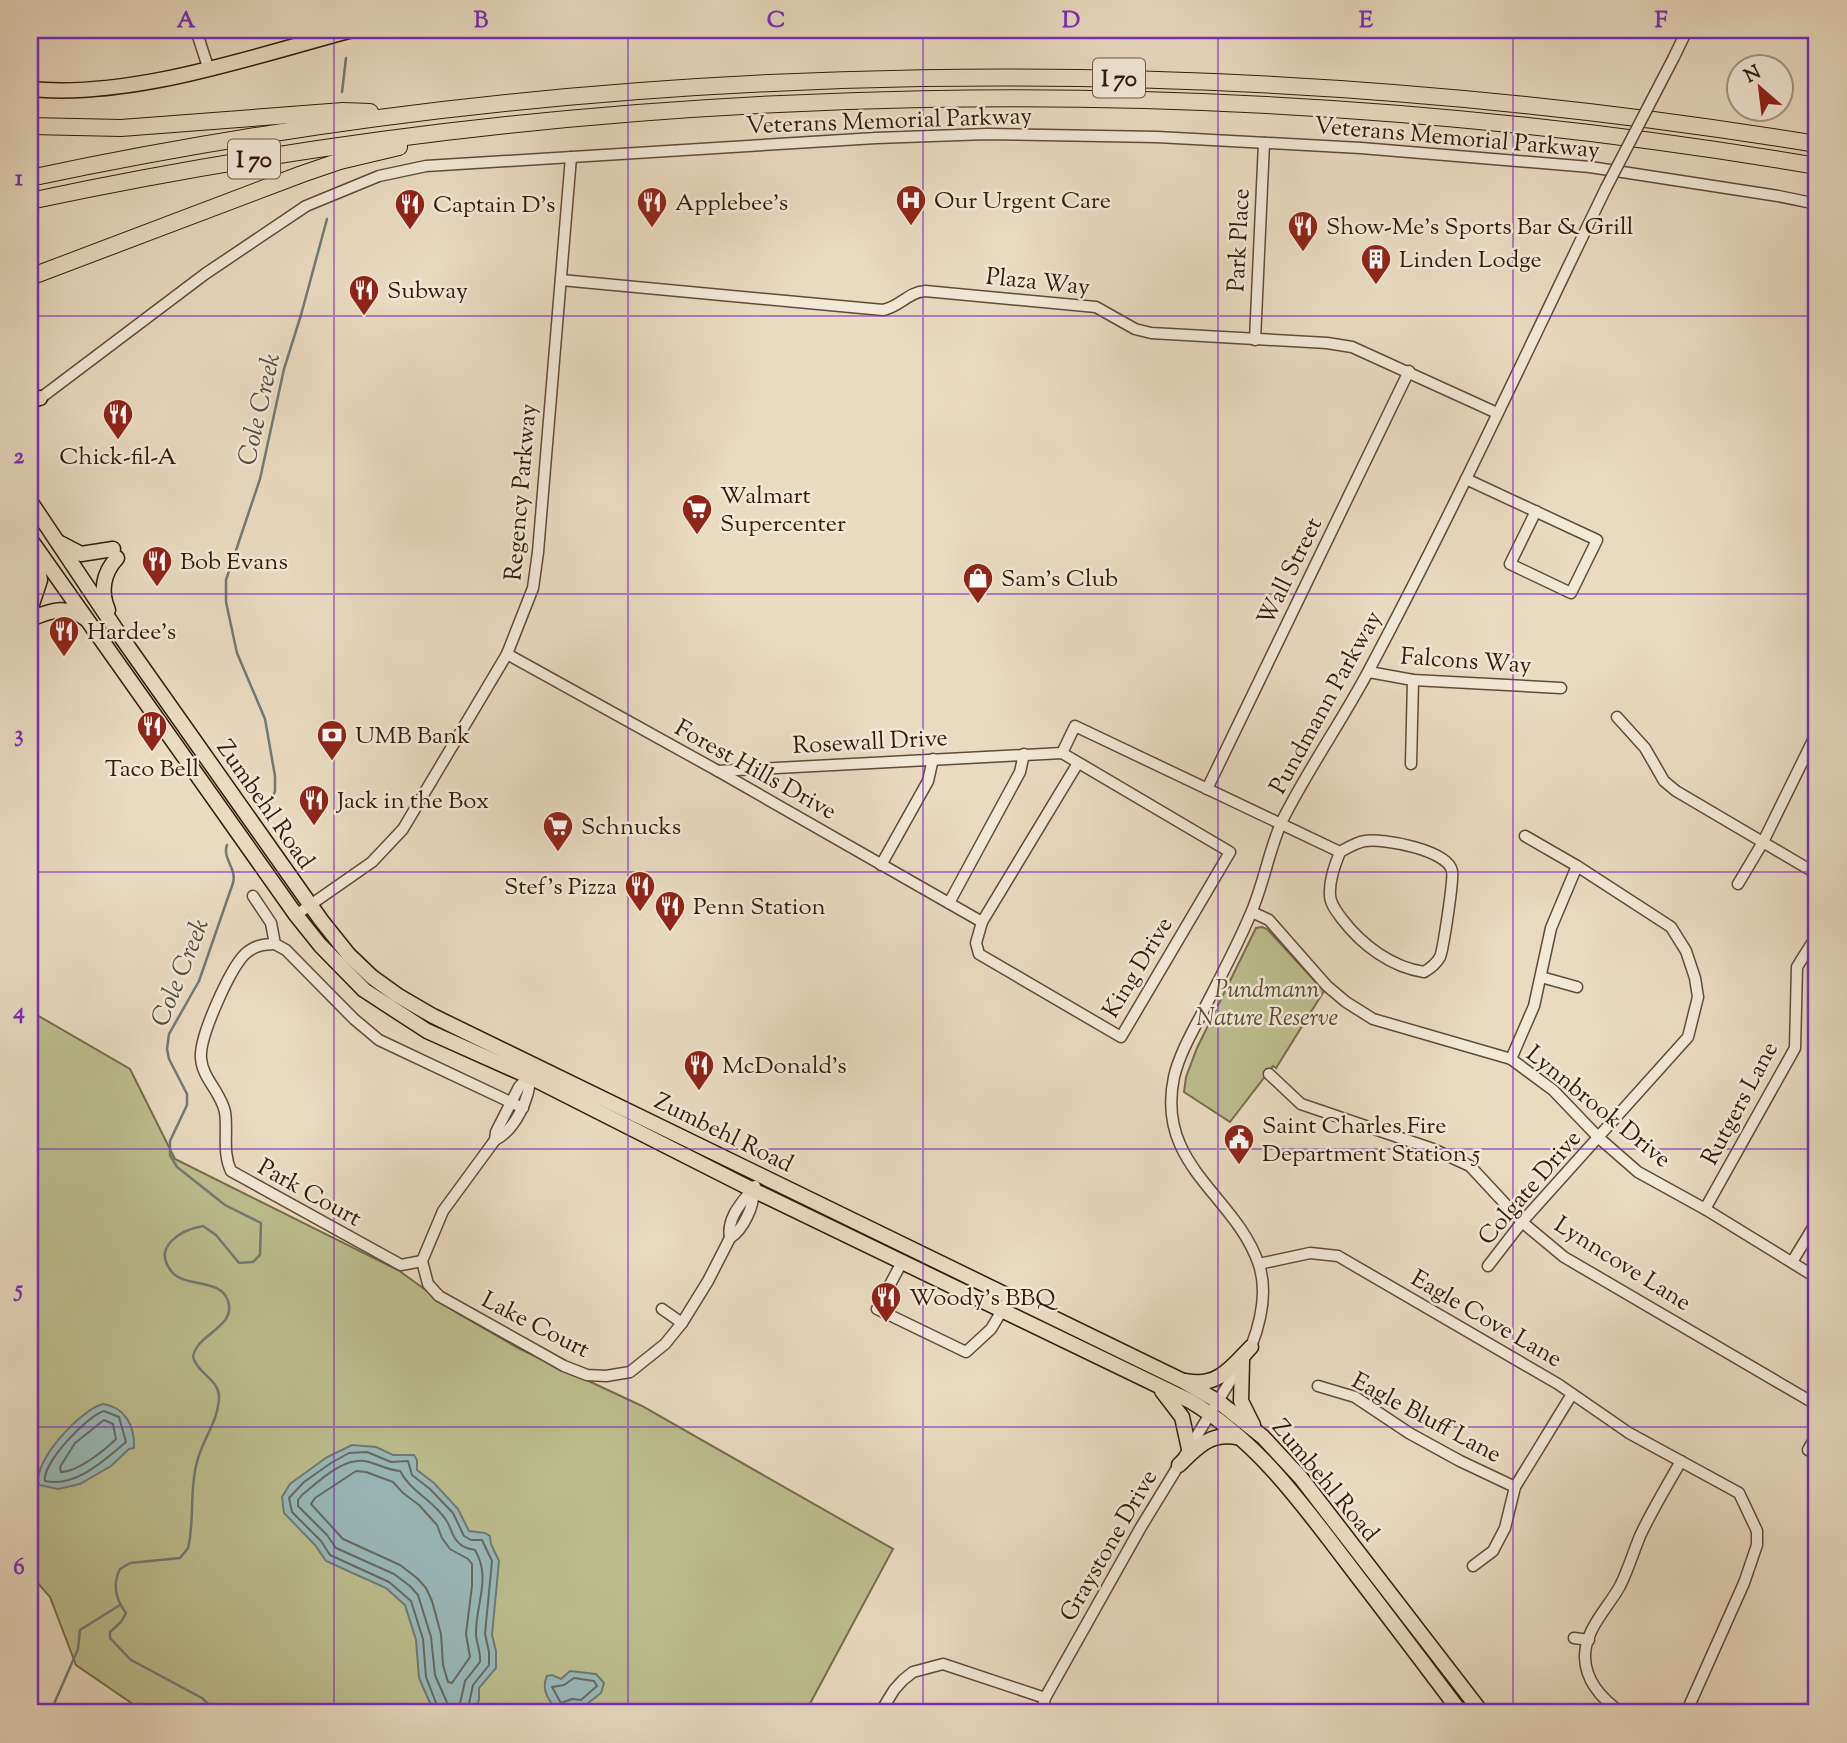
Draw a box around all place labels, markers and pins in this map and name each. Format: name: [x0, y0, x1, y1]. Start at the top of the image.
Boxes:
hospital icon: Our Urgent Care: [894, 183, 928, 227]
restaurant icon: Applebee's: [635, 185, 669, 229]
place label: Our Urgent Care: [934, 185, 1111, 219]
restaurant icon: Captain D's: [393, 187, 427, 231]
place label: Applebee's: [675, 187, 788, 221]
place label: Captain D's: [433, 189, 555, 223]
restaurant icon: Show-Me's Sports Bar & Grill: [1286, 209, 1320, 253]
place label: Show-Me's Sports Bar & Grill: [1326, 211, 1634, 245]
building icon: Linden Lodge: [1359, 242, 1393, 286]
place label: Linden Lodge: [1399, 244, 1542, 278]
restaurant icon: Subway: [347, 273, 381, 317]
place label: Subway: [387, 275, 468, 309]
restaurant icon: Chick-fil-A: [101, 397, 135, 441]
place label: Chick-fil-A: [59, 441, 177, 475]
place label: Walmart Supercenter: [720, 480, 846, 542]
supermarket icon: Walmart Supercenter: [680, 492, 714, 536]
restaurant icon: Bob Evans: [140, 544, 174, 588]
place label: Bob Evans: [180, 546, 288, 580]
shop icon: Sam's Club: [961, 561, 995, 605]
place label: Sam's Club: [1001, 563, 1118, 597]
restaurant icon: Hardee's: [47, 614, 81, 658]
place label: Hardee's: [87, 616, 176, 650]
restaurant icon: Taco Bell: [135, 709, 169, 753]
bank icon: UMB Bank: [315, 718, 349, 762]
place label: UMB Bank: [355, 720, 470, 754]
place label: Taco Bell: [105, 753, 199, 787]
restaurant icon: Jack in the Box: [297, 783, 331, 827]
place label: Jack in the Box: [335, 785, 489, 819]
supermarket icon: Schnucks: [541, 809, 575, 853]
place label: Schnucks: [581, 811, 681, 845]
restaurant icon: Stef's Pizza: [623, 869, 657, 913]
place label: Stef's Pizza: [504, 871, 617, 905]
restaurant icon: Penn Station: [653, 889, 687, 933]
place label: Penn Station: [693, 891, 826, 925]
restaurant icon: McDonald's: [682, 1048, 716, 1092]
place label: McDonald's: [722, 1050, 847, 1084]
place label: Saint Charles Fire Department Station 5: [1262, 1110, 1480, 1172]
public building icon: Saint Charles Fire Department Station 5: [1222, 1122, 1256, 1166]
restaurant icon: Woody's BBQ: [869, 1280, 903, 1324]
place label: Woody's BBQ: [909, 1282, 1058, 1316]

